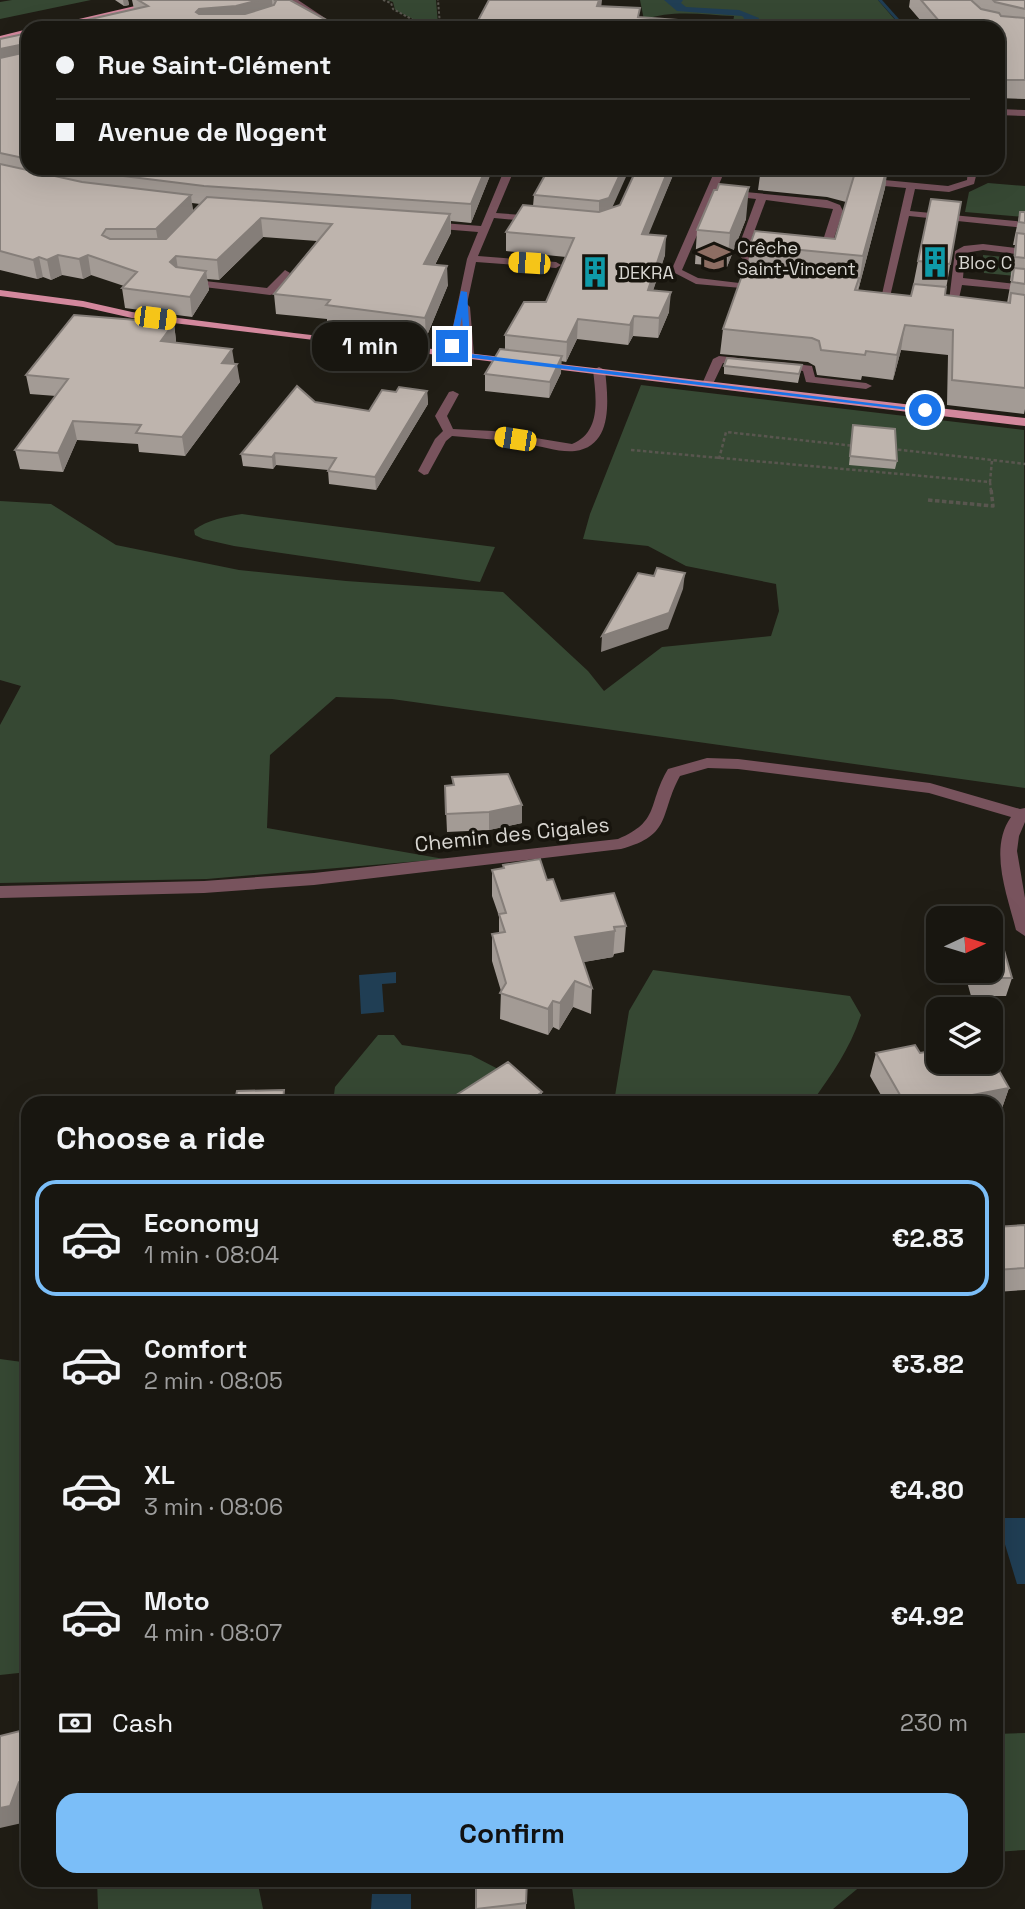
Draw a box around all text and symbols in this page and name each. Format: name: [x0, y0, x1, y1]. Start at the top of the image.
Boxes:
text: Rue Saint-Clément: [98, 48, 331, 82]
text: Avenue de Nogent: [98, 115, 327, 149]
place label: Crêche Saint-Vincent: [737, 236, 856, 280]
school or university icon: Crêche Saint-Vincent: [697, 240, 731, 274]
building icon: Bloc C: [918, 245, 952, 279]
car: [508, 251, 551, 275]
place label: Bloc C: [958, 251, 1012, 274]
building icon: DEKRA: [578, 255, 612, 289]
place label: DEKRA: [618, 261, 674, 284]
car: [133, 305, 178, 331]
callout: 1 min: [312, 322, 428, 370]
route end: [436, 330, 468, 362]
text: 1 min: [342, 331, 398, 361]
route start: [909, 394, 941, 426]
car: [493, 425, 538, 453]
street label: Chemin des Cigales: [413, 810, 611, 858]
north arrow: [926, 906, 1003, 984]
map controls: [926, 906, 1003, 1074]
button: layers: [926, 997, 1003, 1074]
text: Choose a ride: [56, 1118, 266, 1158]
text: Economy: [144, 1206, 260, 1240]
icon: car: [60, 1207, 123, 1270]
text: €2.83: [892, 1221, 964, 1255]
text: 1 min · 08:04: [144, 1240, 279, 1270]
text: Comfort: [144, 1332, 247, 1366]
icon: car: [60, 1333, 123, 1396]
text: €3.82: [892, 1347, 964, 1381]
text: 2 min · 08:05: [144, 1366, 283, 1396]
text: XL: [144, 1458, 175, 1492]
icon: car: [60, 1459, 123, 1522]
text: €4.80: [890, 1473, 964, 1507]
text: 3 min · 08:06: [144, 1492, 283, 1522]
text: Moto: [144, 1584, 210, 1618]
icon: car: [60, 1585, 123, 1648]
text: €4.92: [891, 1599, 964, 1633]
text: 4 min · 08:07: [144, 1618, 282, 1648]
icon: cash: [56, 1704, 94, 1742]
text: Cash: [112, 1706, 173, 1740]
text: 230 m: [900, 1708, 968, 1738]
button: Confirm: [56, 1793, 968, 1873]

